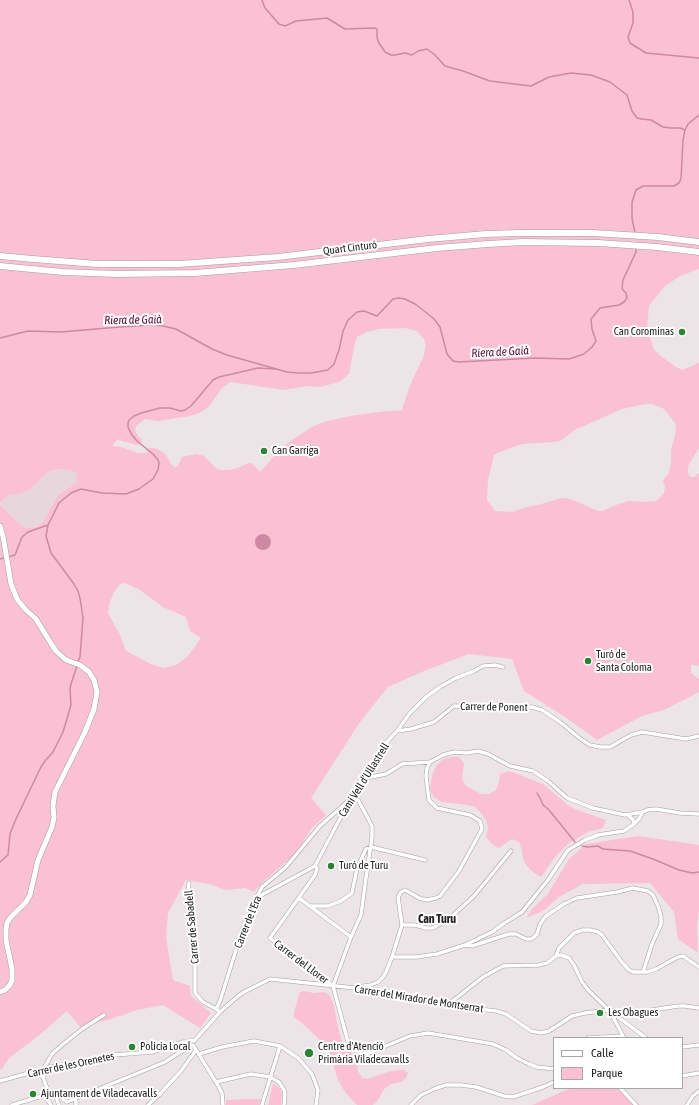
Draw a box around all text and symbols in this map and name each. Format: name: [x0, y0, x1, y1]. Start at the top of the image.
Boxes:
street label: Quart Cinturó: [322, 238, 378, 258]
water label: Riera de Gaià: [104, 312, 162, 328]
place label: Can Corominas: [614, 325, 674, 339]
marker: Can Corominas: [677, 327, 687, 337]
water label: Riera de Gaià: [471, 343, 529, 361]
place label: Can Garriga: [272, 444, 318, 458]
marker: Can Garriga: [259, 446, 269, 456]
place label: Turó de Santa Coloma: [596, 648, 652, 674]
marker: Turó de Santa Coloma: [583, 656, 593, 666]
street label: Carrer de Ponent: [460, 700, 528, 714]
street label: Camí Vell d'Ullastrell: [336, 740, 392, 820]
place label: Turó de Turu: [339, 859, 388, 873]
marker: Turó de Turu: [326, 861, 336, 871]
street label: Carrer de Sabadell: [182, 890, 202, 964]
street label: Carrer de l'Era: [231, 894, 265, 950]
district label: Can Turu: [418, 912, 456, 926]
street label: Carrer del Llorer: [271, 937, 331, 987]
street label: Carrer del Mirador de Montserrat: [354, 982, 484, 1016]
place label: Les Obagues: [608, 1006, 658, 1020]
marker: Les Obagues: [595, 1008, 605, 1018]
legend: [553, 1037, 683, 1089]
place label: Policia Local: [140, 1040, 191, 1054]
place label: Centre d'Atenció Primària Viladecavalls: [318, 1040, 409, 1066]
marker: Policia Local: [127, 1042, 137, 1052]
text: Calle: [591, 1046, 614, 1060]
marker: Centre d'Atenció Primària Viladecavalls: [303, 1047, 315, 1059]
street label: Carrer de les Orenetes: [27, 1049, 115, 1081]
text: Parque: [591, 1066, 623, 1080]
place label: Ajuntament de Viladecavalls: [41, 1087, 157, 1101]
marker: Ajuntament de Viladecavalls: [28, 1089, 38, 1099]

